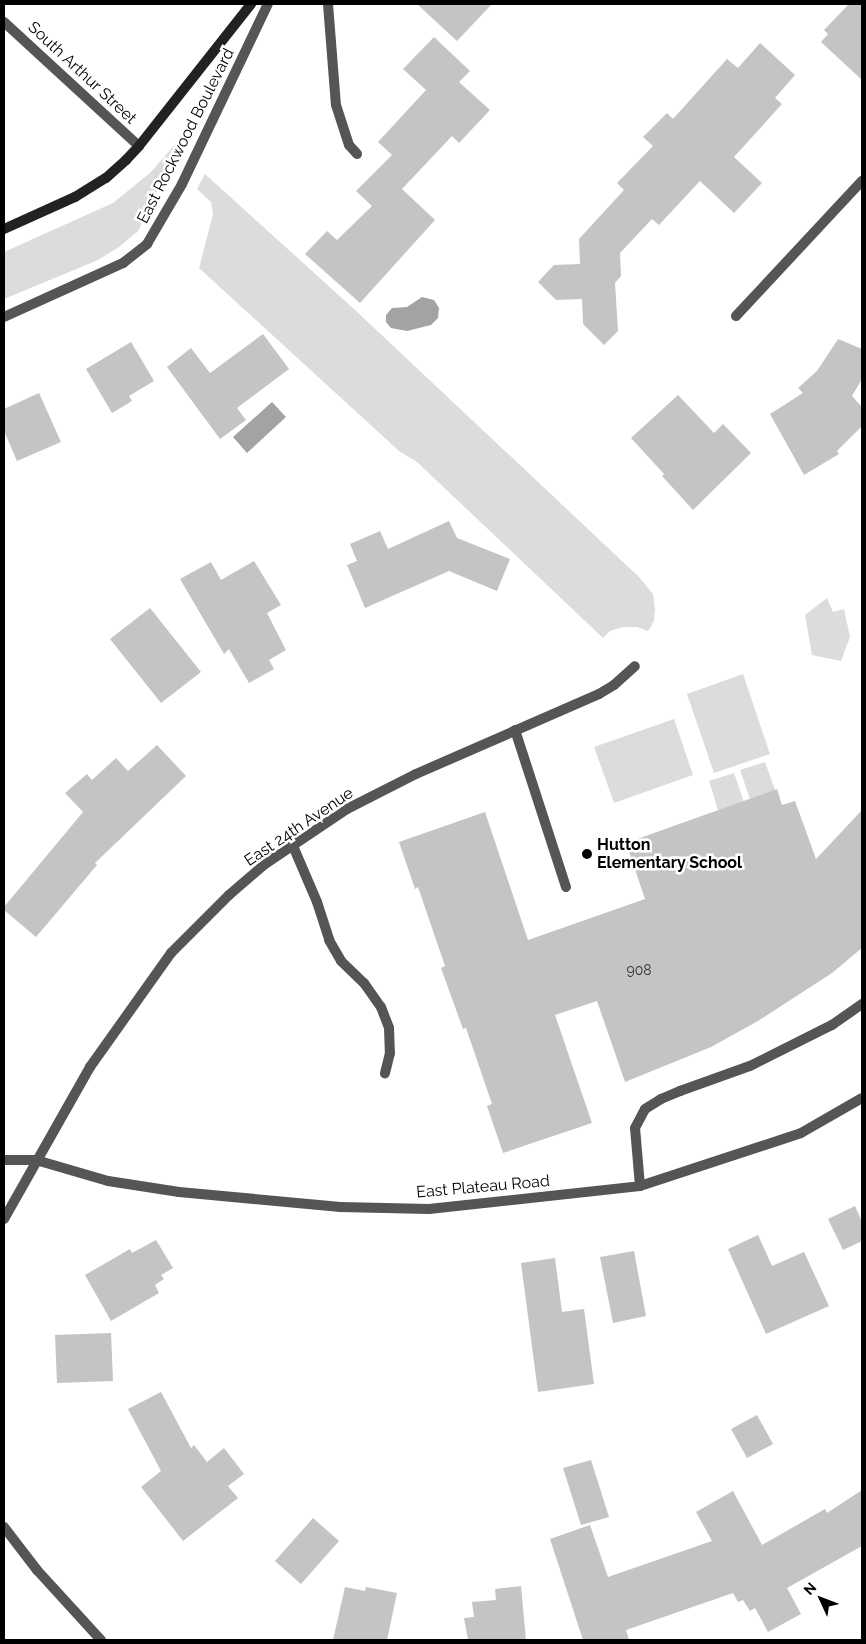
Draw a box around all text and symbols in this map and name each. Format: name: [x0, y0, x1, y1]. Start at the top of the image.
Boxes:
street label: South Arthur Street: [23, 17, 141, 129]
street label: East Rockwood Boulevard: [133, 45, 239, 227]
street label: East 24th Avenue: [241, 783, 357, 871]
place label: Hutton Elementary School: [597, 835, 742, 873]
marker: Hutton Elementary School: [581, 848, 593, 860]
house number: 908: [626, 962, 652, 978]
street label: East Plateau Road: [415, 1172, 551, 1202]
north arrow: [796, 1574, 846, 1624]
text: N: [801, 1579, 820, 1598]

